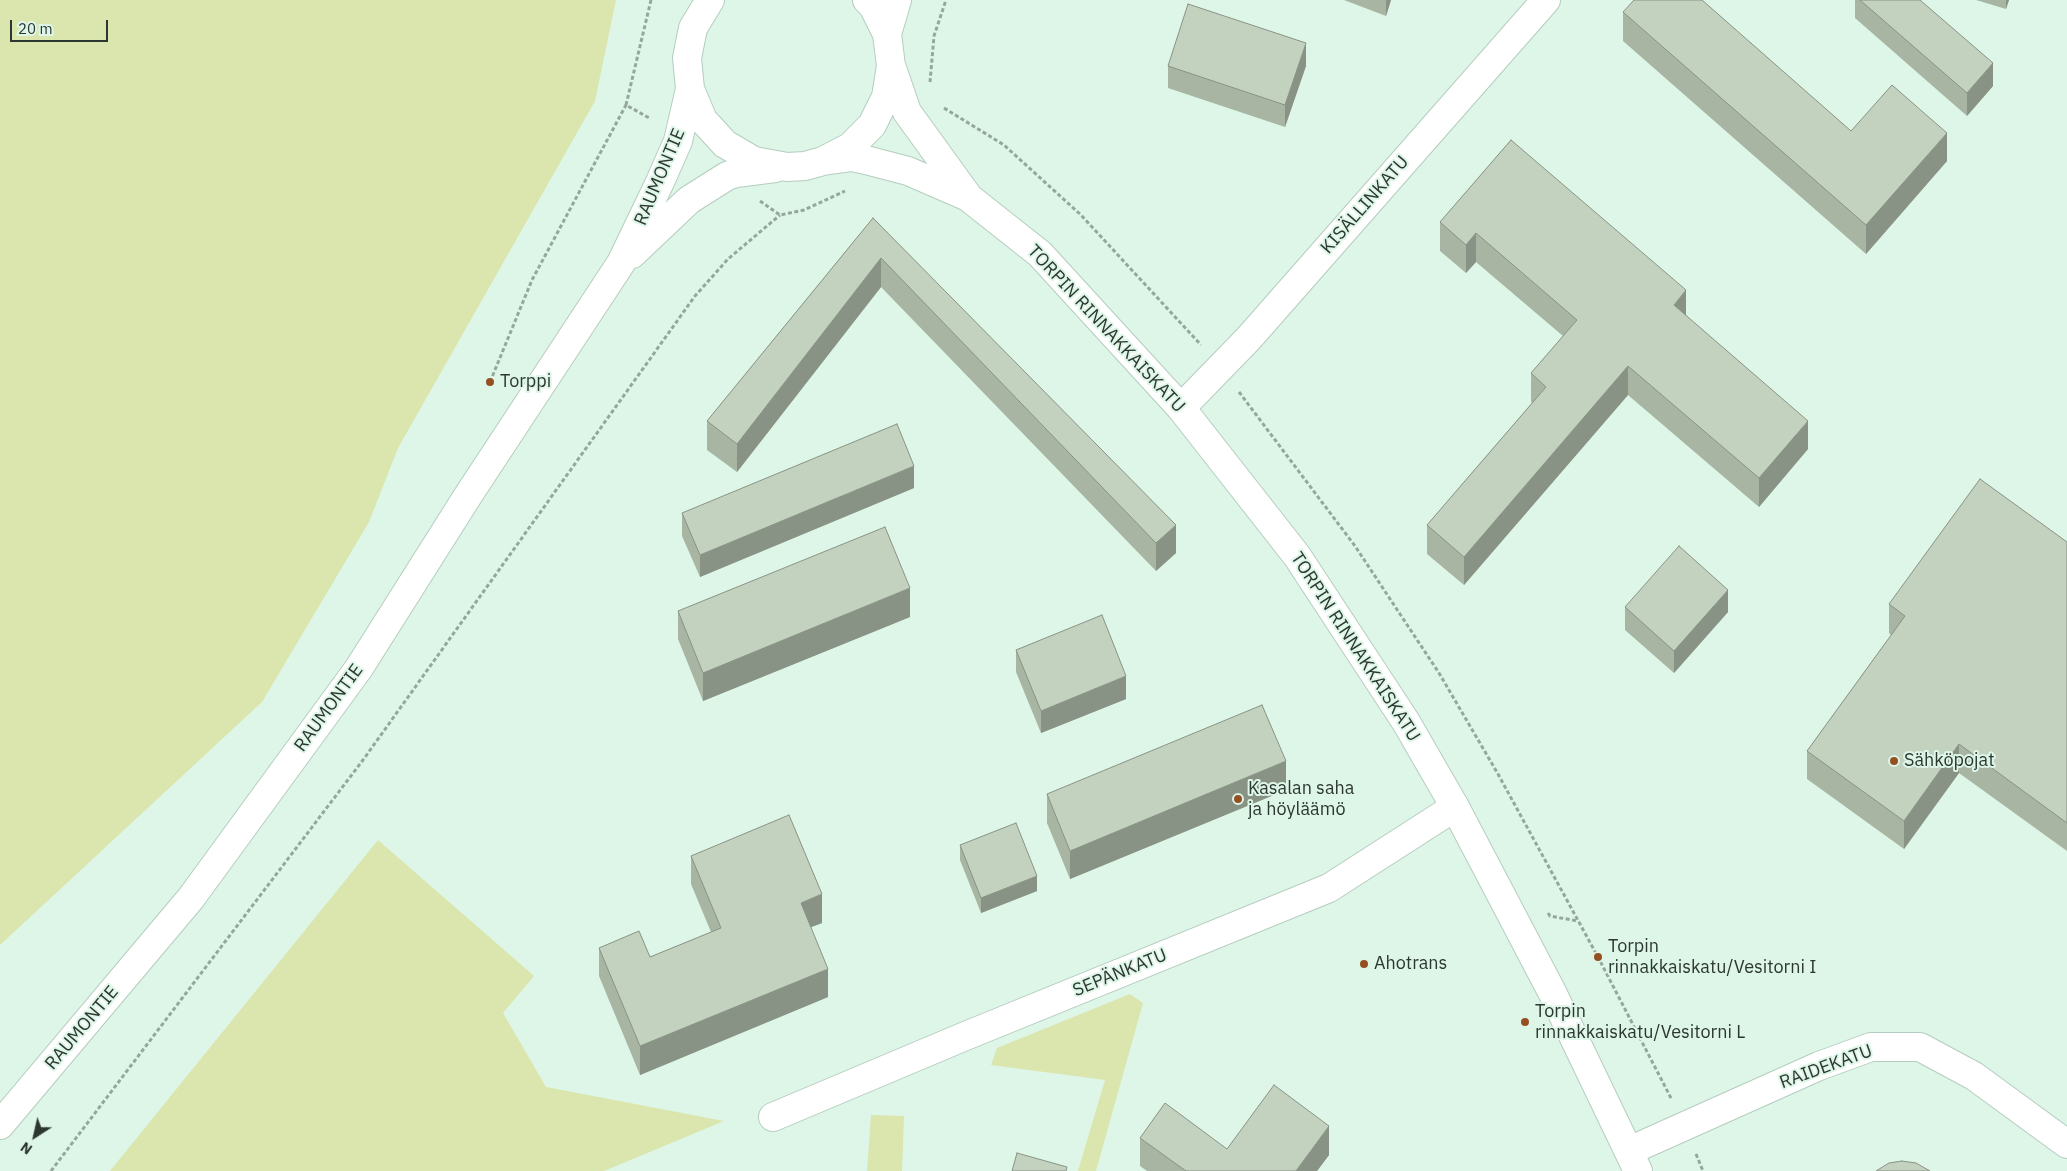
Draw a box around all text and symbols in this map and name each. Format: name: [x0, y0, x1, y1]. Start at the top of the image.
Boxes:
scale bar: [12, 10, 110, 42]
text: 20 m: [18, 19, 53, 38]
street label: RAUMONTIE: [630, 125, 690, 229]
street label: KISÄLLINKATU: [1317, 152, 1413, 258]
street label: TORPIN RINNAKKAISKATU: [1023, 241, 1189, 417]
place label: Torppi: [500, 371, 551, 393]
marker: Torppi: [484, 376, 496, 388]
street label: TORPIN RINNAKKAISKATU: [1286, 548, 1424, 746]
street label: RAUMONTIE: [290, 660, 368, 756]
place label: Sähköpojat: [1904, 750, 1995, 772]
marker: Sähköpojat: [1888, 755, 1900, 767]
place label: Kasalan saha ja höyläämö: [1248, 778, 1354, 821]
marker: Kasalan saha ja höyläämö: [1232, 793, 1244, 805]
place label: Torpin rinnakkaiskatu/Vesitorni I: [1608, 936, 1816, 979]
street label: SEPÄNKATU: [1070, 944, 1170, 1002]
marker: Torpin rinnakkaiskatu/Vesitorni I: [1592, 951, 1604, 963]
place label: Ahotrans: [1374, 953, 1447, 975]
marker: Ahotrans: [1358, 958, 1370, 970]
street label: RAUMONTIE: [41, 982, 123, 1074]
place label: Torpin rinnakkaiskatu/Vesitorni L: [1535, 1001, 1745, 1044]
marker: Torpin rinnakkaiskatu/Vesitorni L: [1519, 1016, 1531, 1028]
street label: RAIDEKATU: [1777, 1040, 1875, 1094]
north arrow: [10, 1111, 60, 1161]
text: N: [17, 1138, 36, 1159]

